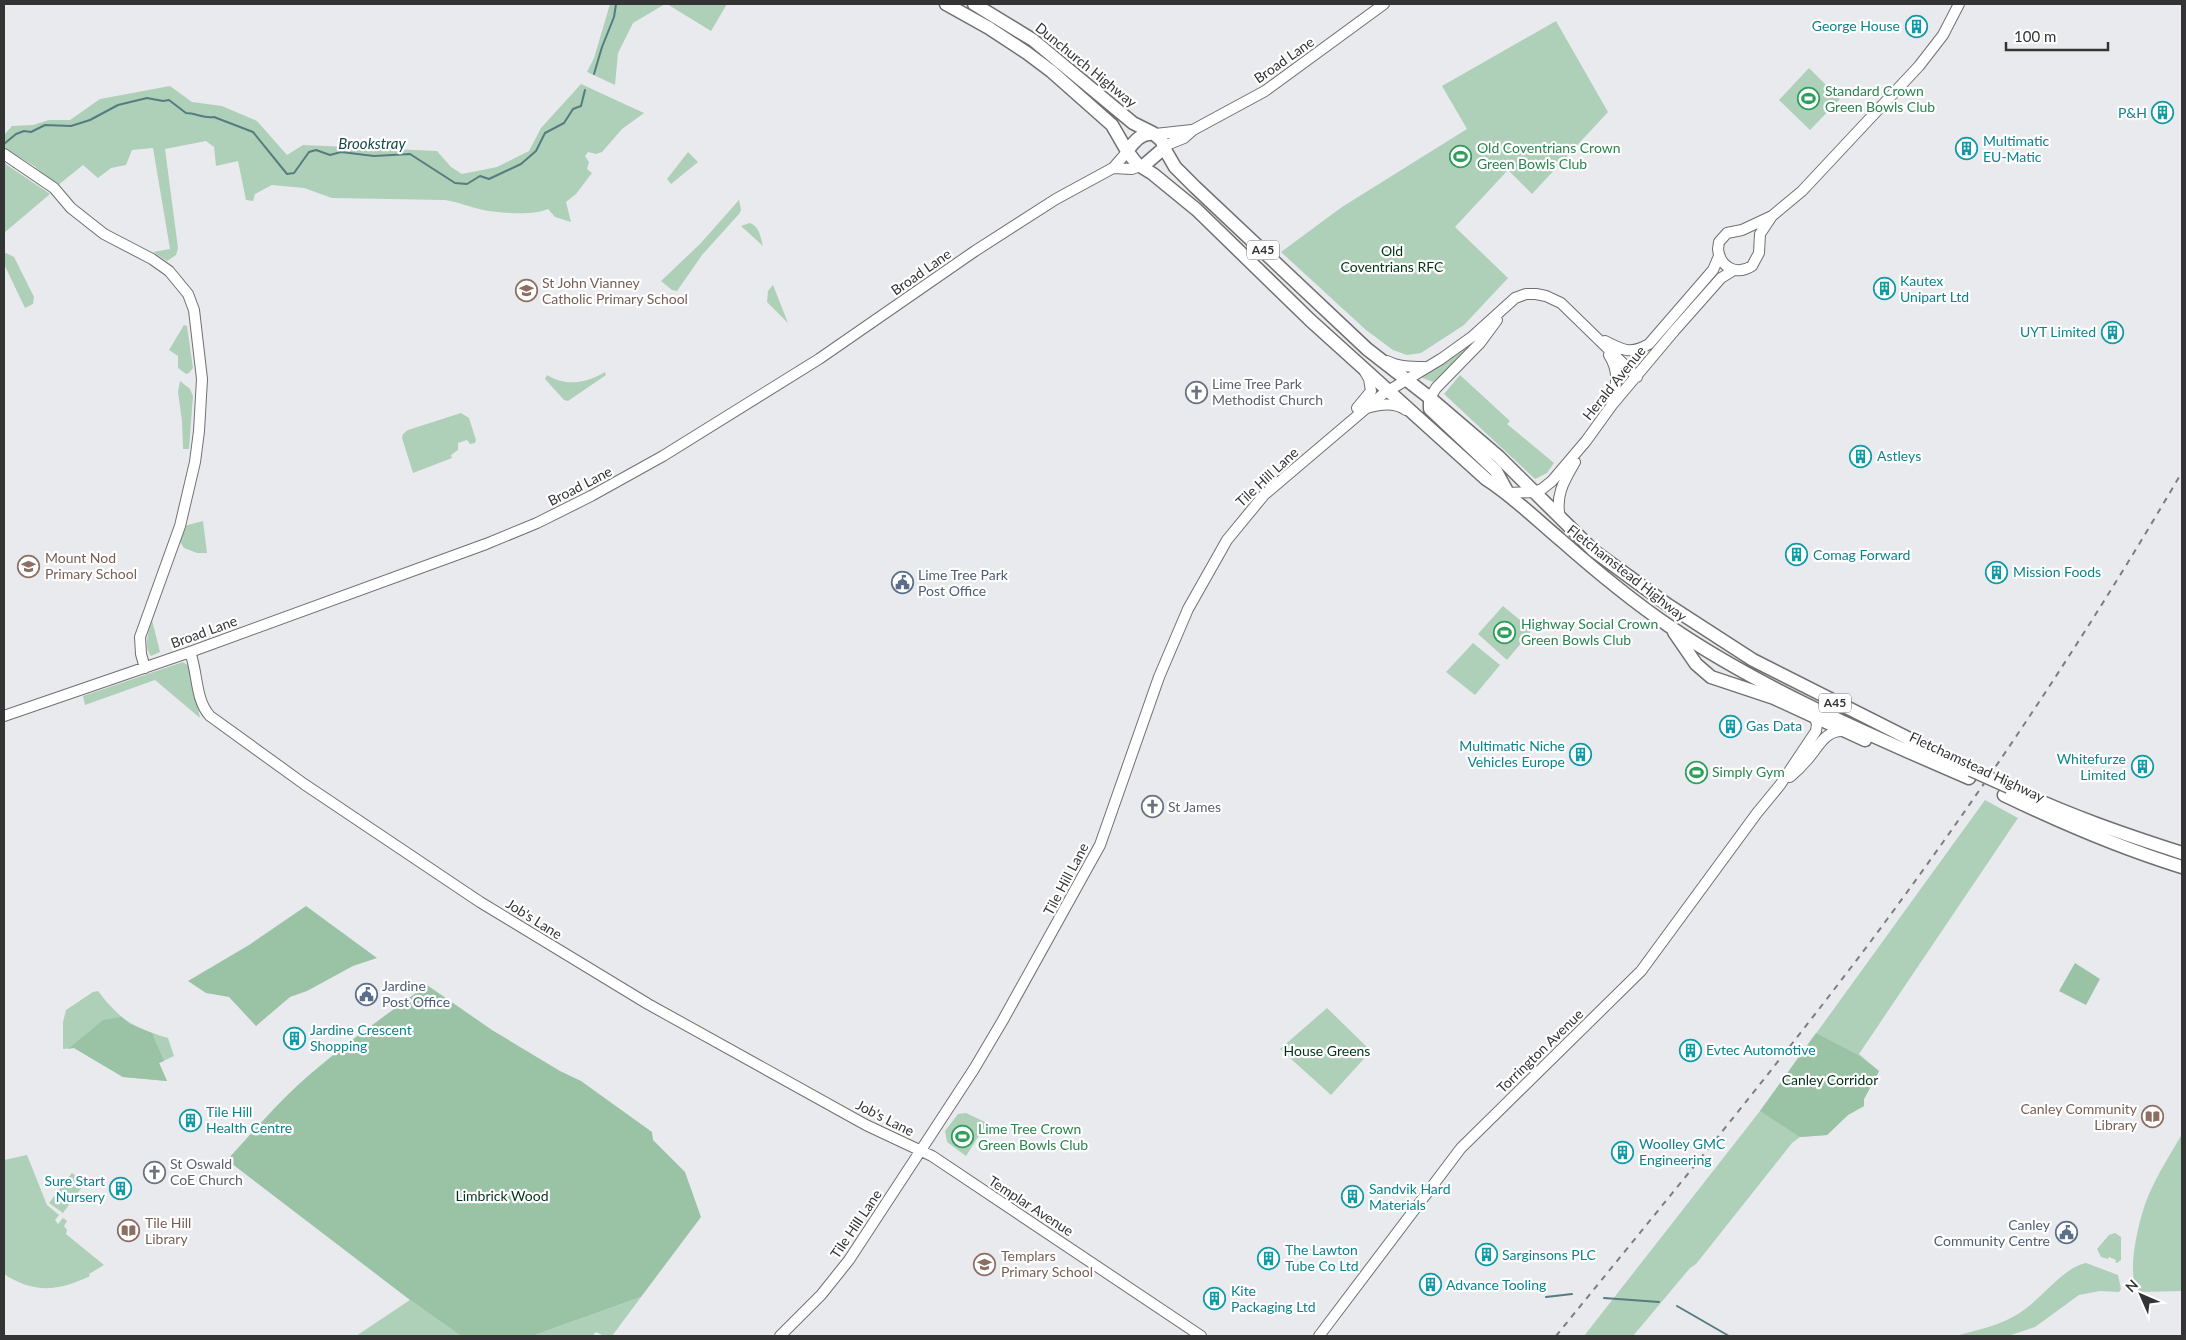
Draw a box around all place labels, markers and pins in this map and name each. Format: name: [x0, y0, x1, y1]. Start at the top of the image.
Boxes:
building icon: George House: [1904, 14, 1928, 38]
place label: George House: [1812, 17, 1900, 34]
place label: Standard Crown Green Bowls Club: [1825, 82, 1935, 115]
sports icon: Standard Crown Green Bowls Club: [1797, 87, 1821, 111]
building icon: P&H: [2151, 101, 2175, 125]
place label: P&H: [2118, 104, 2147, 121]
place label: Multimatic EU-Matic: [1983, 132, 2050, 165]
building icon: Multimatic EU-Matic: [1955, 137, 1979, 161]
place label: Old Coventrians Crown Green Bowls Club: [1477, 139, 1621, 172]
sports icon: Old Coventrians Crown Green Bowls Club: [1449, 144, 1473, 168]
place label: Kautex Unipart Ltd: [1900, 272, 1969, 305]
place label: St John Vianney Catholic Primary School: [542, 274, 688, 307]
building icon: Kautex Unipart Ltd: [1872, 277, 1896, 301]
school or university icon: St John Vianney Catholic Primary School: [514, 279, 538, 303]
building icon: UYT Limited: [2100, 320, 2124, 344]
place label: UYT Limited: [2020, 323, 2096, 340]
place label: Lime Tree Park Methodist Church: [1212, 375, 1323, 408]
church icon: Lime Tree Park Methodist Church: [1184, 380, 1208, 404]
building icon: Astleys: [1849, 444, 1873, 468]
place label: Astleys: [1877, 447, 1921, 464]
building icon: Comag Forward: [1785, 543, 1809, 567]
place label: Comag Forward: [1813, 546, 1910, 563]
place label: Mount Nod Primary School: [45, 549, 137, 582]
school or university icon: Mount Nod Primary School: [17, 554, 41, 578]
building icon: Mission Foods: [1985, 560, 2009, 584]
place label: Mission Foods: [2013, 563, 2101, 580]
place label: Lime Tree Park Post Office: [918, 566, 1009, 599]
public building icon: Lime Tree Park Post Office: [890, 571, 914, 595]
place label: Highway Social Crown Green Bowls Club: [1521, 615, 1658, 648]
sports icon: Highway Social Crown Green Bowls Club: [1493, 620, 1517, 644]
building icon: Gas Data: [1718, 714, 1742, 738]
place label: Gas Data: [1746, 717, 1802, 734]
place label: Multimatic Niche Vehicles Europe: [1459, 737, 1565, 770]
building icon: Multimatic Niche Vehicles Europe: [1569, 742, 1593, 766]
place label: Whitefurze Limited: [2057, 750, 2126, 783]
building icon: Whitefurze Limited: [2130, 755, 2154, 779]
sports icon: Simply Gym: [1684, 760, 1708, 784]
place label: Simply Gym: [1712, 763, 1785, 780]
church icon: St James: [1140, 795, 1164, 819]
place label: St James: [1168, 798, 1221, 815]
place label: Jardine Post Office: [382, 977, 450, 1010]
public building icon: Jardine Post Office: [354, 982, 378, 1006]
place label: Jardine Crescent Shopping: [310, 1021, 412, 1054]
building icon: Jardine Crescent Shopping: [282, 1026, 306, 1050]
building icon: Evtec Automotive: [1678, 1038, 1702, 1062]
place label: Evtec Automotive: [1706, 1041, 1816, 1058]
place label: Canley Community Library: [2021, 1100, 2138, 1133]
place label: Tile Hill Health Centre: [206, 1103, 292, 1136]
library icon: Canley Community Library: [2141, 1105, 2165, 1129]
building icon: Tile Hill Health Centre: [178, 1108, 202, 1132]
place label: Lime Tree Crown Green Bowls Club: [978, 1120, 1088, 1153]
sports icon: Lime Tree Crown Green Bowls Club: [950, 1125, 974, 1149]
place label: Woolley GMC Engineering: [1639, 1135, 1726, 1168]
building icon: Woolley GMC Engineering: [1611, 1140, 1635, 1164]
place label: St Oswald CoE Church: [170, 1155, 243, 1188]
church icon: St Oswald CoE Church: [142, 1160, 166, 1184]
place label: Sure Start Nursery: [45, 1172, 106, 1205]
building icon: Sure Start Nursery: [109, 1177, 133, 1201]
place label: Sandvik Hard Materials: [1369, 1180, 1451, 1213]
building icon: Sandvik Hard Materials: [1341, 1185, 1365, 1209]
place label: Tile Hill Library: [145, 1214, 191, 1247]
place label: Canley Community Centre: [1934, 1216, 2051, 1249]
library icon: Tile Hill Library: [117, 1219, 141, 1243]
public building icon: Canley Community Centre: [2054, 1221, 2078, 1245]
place label: The Lawton Tube Co Ltd: [1285, 1241, 1359, 1274]
building icon: Sarginsons PLC: [1474, 1243, 1498, 1267]
building icon: The Lawton Tube Co Ltd: [1257, 1246, 1281, 1270]
place label: Sarginsons PLC: [1502, 1246, 1596, 1263]
place label: Templars Primary School: [1001, 1247, 1093, 1280]
school or university icon: Templars Primary School: [973, 1252, 997, 1276]
building icon: Advance Tooling: [1418, 1273, 1442, 1297]
place label: Advance Tooling: [1446, 1276, 1546, 1293]
place label: Kite Packaging Ltd: [1231, 1282, 1316, 1315]
building icon: Kite Packaging Ltd: [1203, 1287, 1227, 1311]

